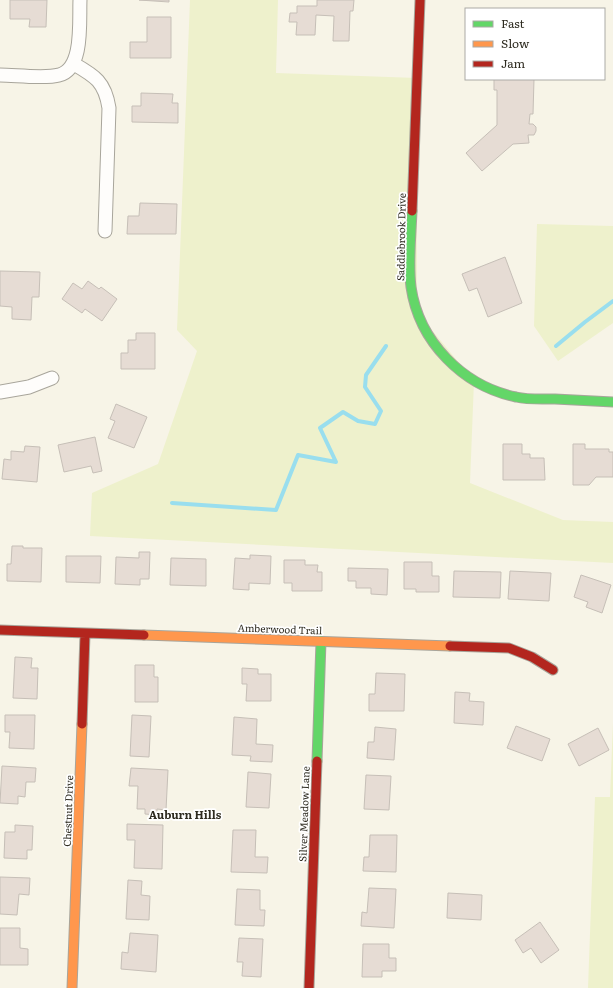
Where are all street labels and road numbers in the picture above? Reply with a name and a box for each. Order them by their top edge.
street label: Saddlebrook Drive [392,193,409,281]
street label: Amberwood Trail [237,620,323,637]
street label: Silver Meadow Lane [294,766,313,862]
street label: Chestnut Drive [59,775,76,847]

